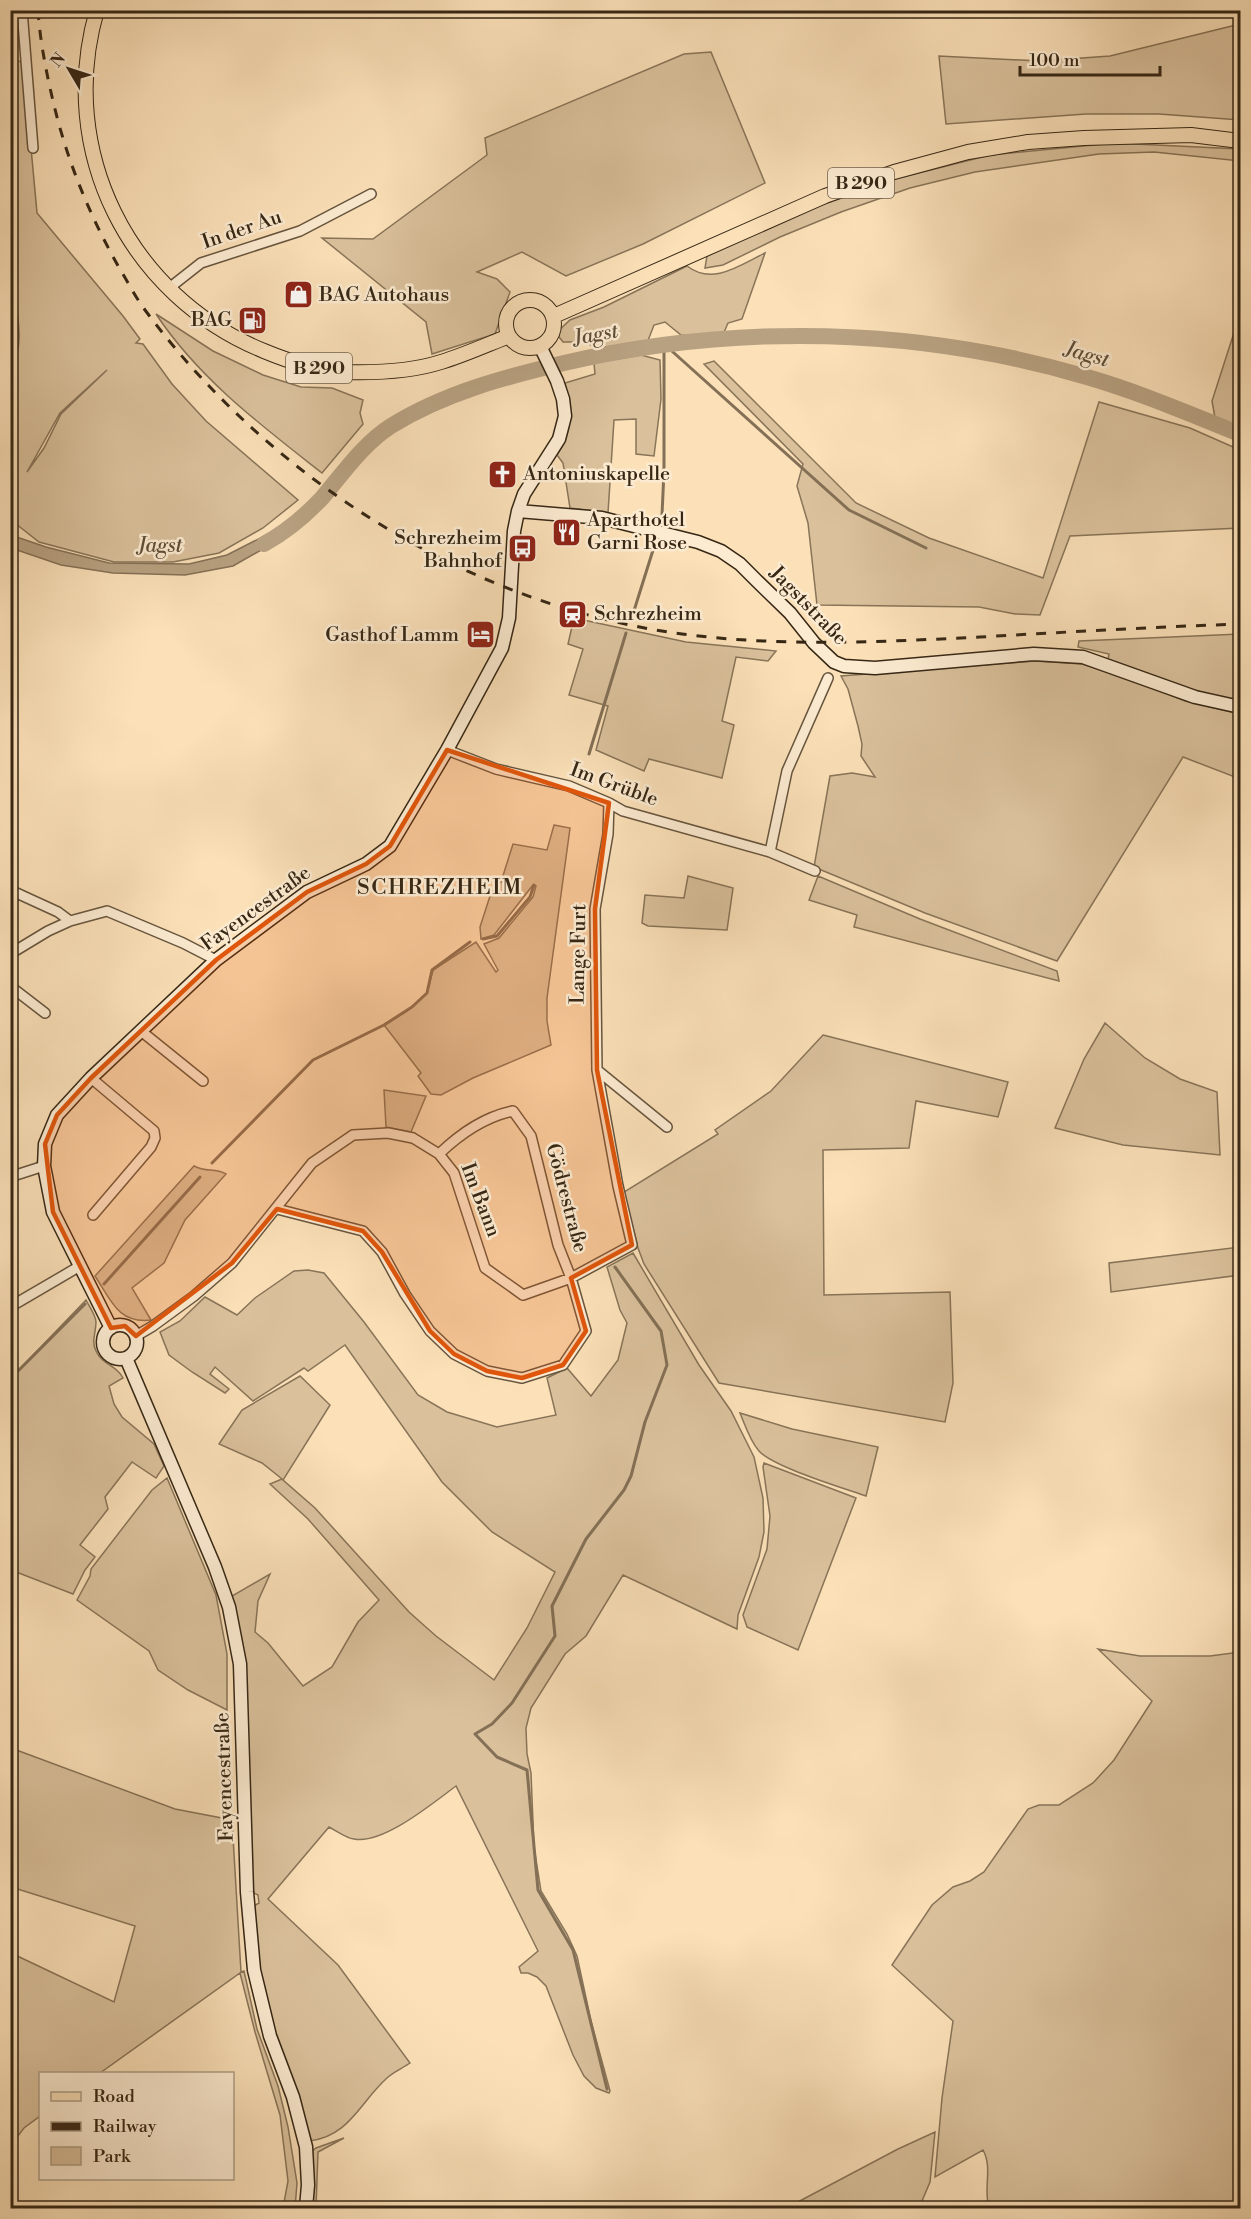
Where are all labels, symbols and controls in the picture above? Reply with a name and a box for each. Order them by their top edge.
north arrow [39,39,99,99]
scale bar [1020,39,1160,77]
text: N [46,49,70,71]
text: 100 m [1029,49,1080,72]
road number: B 290 [828,168,894,198]
street label: In der Au [199,205,286,255]
shop icon: BAG Autohaus [282,279,314,311]
place label: BAG Autohaus [318,283,449,308]
fuel station icon: BAG [237,304,269,336]
place label: BAG [190,308,232,333]
water label: Jagst [570,318,621,352]
water label: Jagst [1060,336,1113,374]
road number: B 290 [286,353,352,383]
church icon: Antoniuskapelle [486,458,518,490]
place label: Antoniuskapelle [522,462,670,487]
place label: Aparthotel Garni Rose [586,508,687,556]
restaurant icon: Aparthotel Garni Rose [550,516,582,548]
place label: Schrezheim Bahnhof [394,526,503,574]
water label: Jagst [136,533,183,559]
bus stop icon: Schrezheim Bahnhof [507,533,539,565]
street label: Jagststraße [763,560,852,651]
station icon: Schrezheim [557,598,589,630]
place label: Schrezheim [594,602,702,627]
hotel icon: Gasthof Lamm [464,619,496,651]
place label: Gasthof Lamm [325,623,459,648]
street label: Im Grüble [567,758,661,812]
street label: Fayencestraße [196,861,316,957]
district label: SCHREZHEIM [357,874,523,901]
street label: Lange Furt [566,904,592,1004]
street label: Gödrestraße [539,1141,593,1255]
street label: Im Bann [454,1159,506,1241]
street label: Fayencestraße [210,1712,240,1842]
legend [39,2072,234,2180]
text: Road [93,2085,136,2108]
text: Railway [93,2115,157,2138]
text: Park [93,2145,132,2168]

